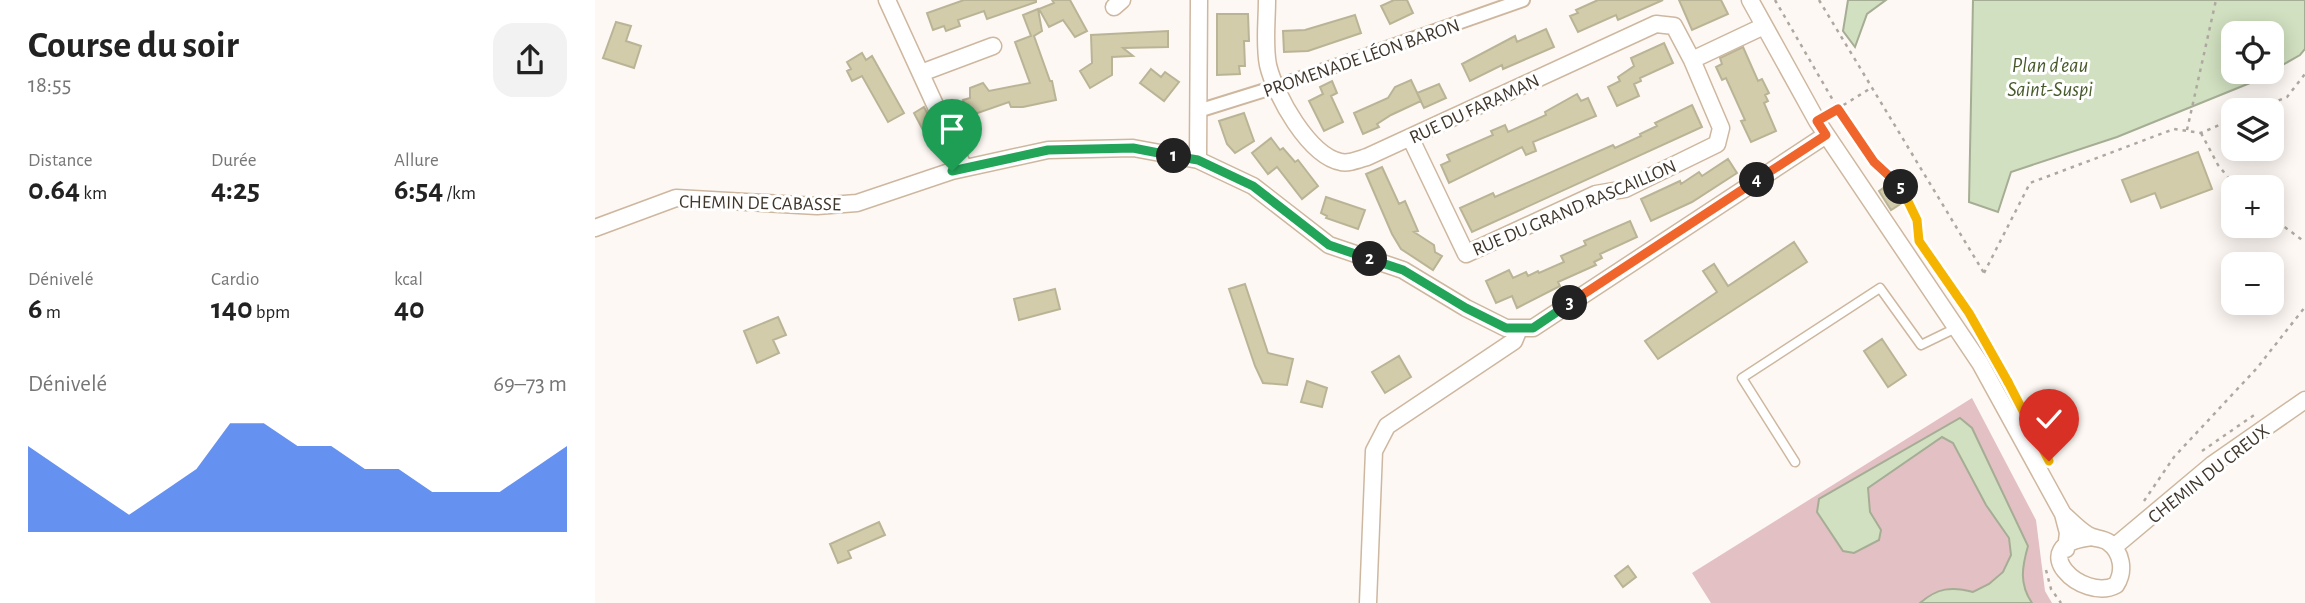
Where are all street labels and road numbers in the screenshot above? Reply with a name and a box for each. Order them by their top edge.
street label: PROMENADE LÉON BARON [1260,14,1462,101]
street label: RUE DU FARAMAN [1407,71,1542,148]
street label: RUE DU GRAND RASCAILLON [1470,157,1679,260]
street label: CHEMIN DE CABASSE [679,193,841,214]
street label: CHEMIN DU CREUX [2145,421,2273,527]

